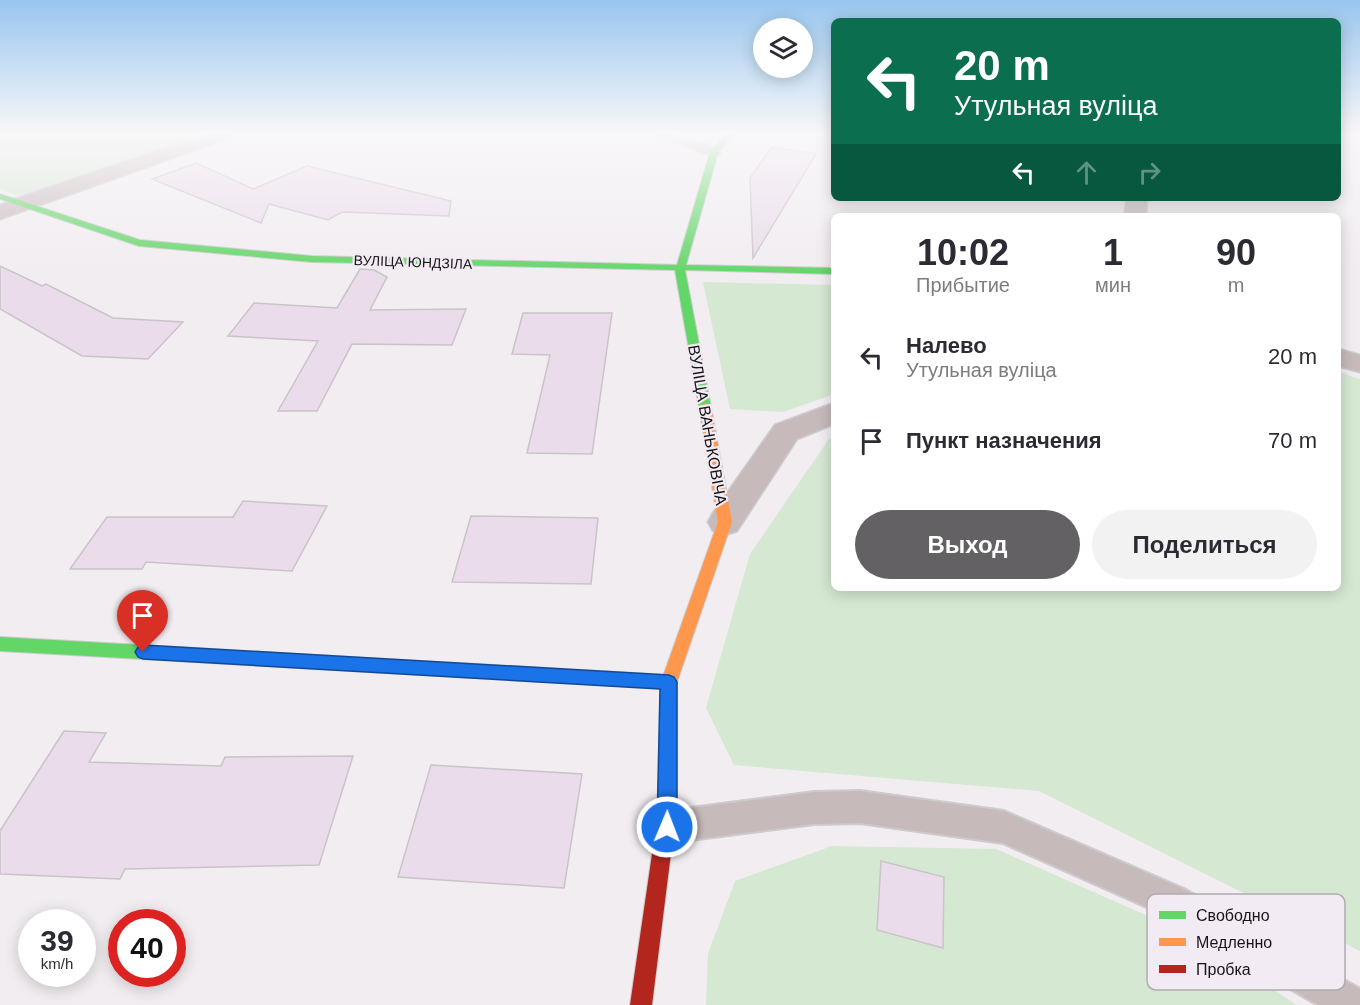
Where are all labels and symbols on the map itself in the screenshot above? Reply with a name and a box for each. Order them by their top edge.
street label: ВУЛІЦА ЮНДЗІЛА [353,252,473,272]
street label: ВУЛІЦА ВАНЬКОВІЧА [685,344,730,507]
pin [117,590,168,652]
position arrow [635,795,699,859]
legend [1147,894,1345,990]
text: Свободно [1196,907,1270,924]
speed limit sign: 40 [108,909,186,987]
text: Медленно [1196,934,1272,951]
text: Пробка [1196,961,1251,978]

